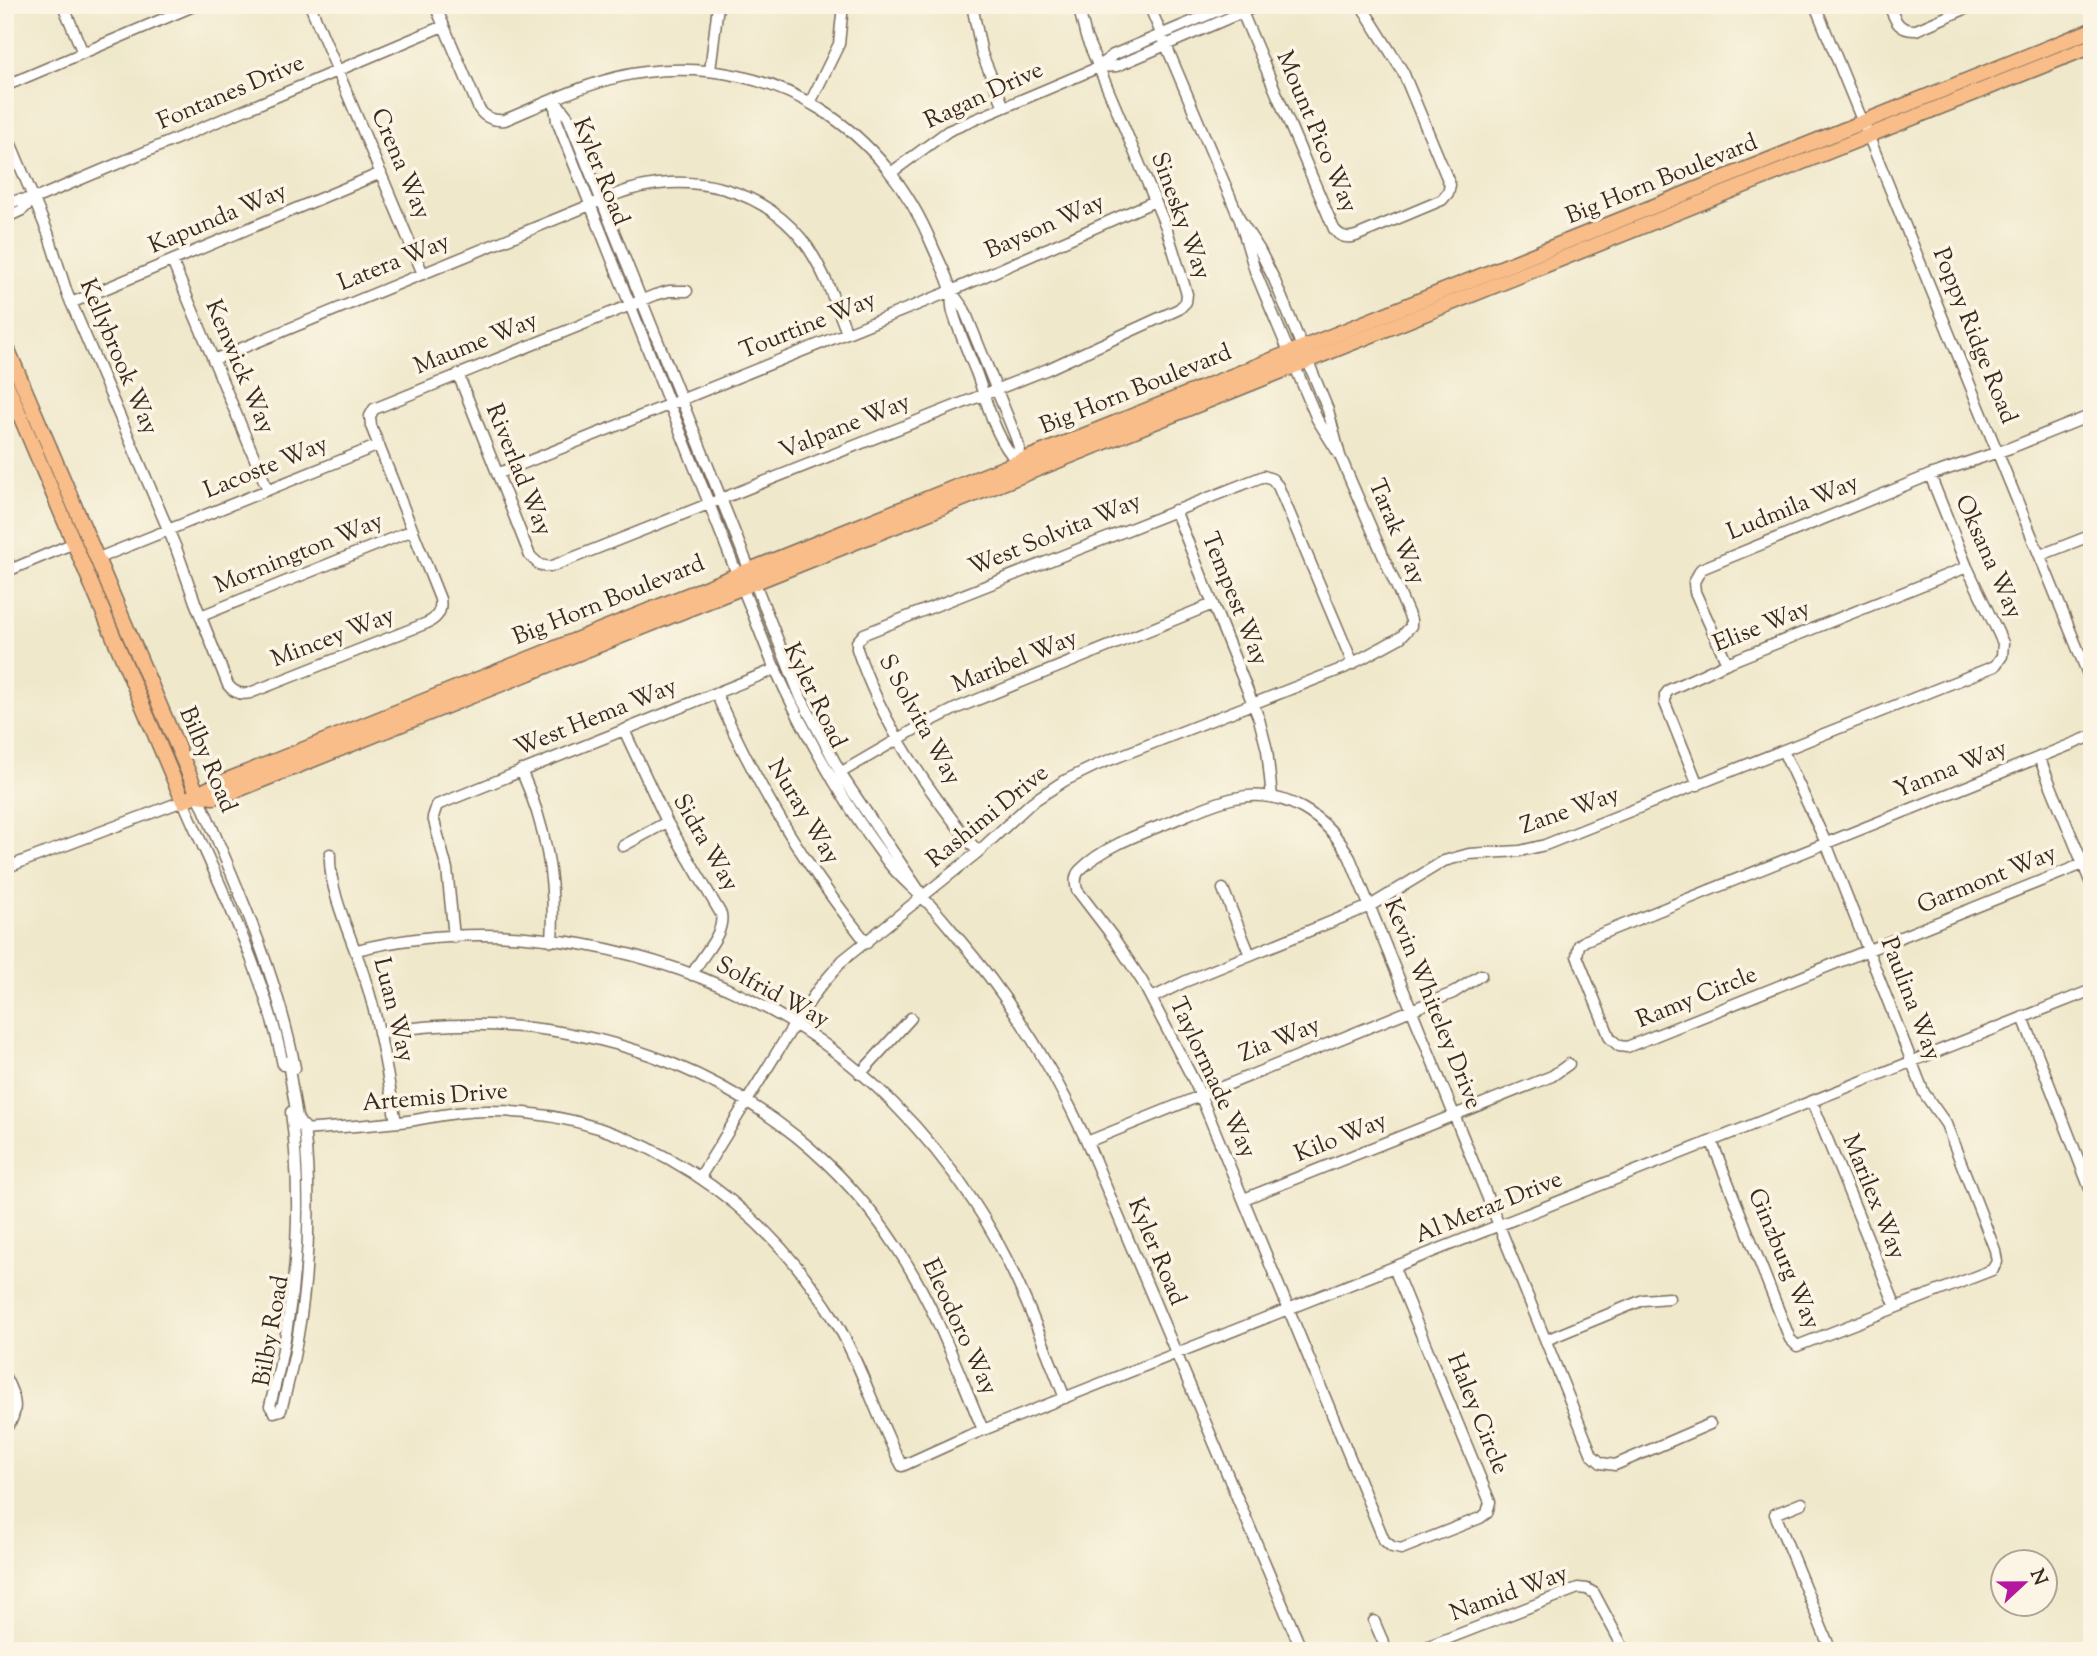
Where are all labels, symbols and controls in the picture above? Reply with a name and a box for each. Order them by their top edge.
street label: Mount Pico Way [1267,46,1365,218]
street label: Fontanes Drive [152,47,310,139]
street label: Ragan Drive [919,54,1049,138]
street label: Crena Way [361,103,439,225]
street label: Kyler Road [563,113,637,231]
street label: Big Horn Boulevard [1561,126,1763,234]
street label: Sinesky Way [1141,148,1219,284]
street label: Kapunda Way [144,175,292,263]
street label: Bayson Way [980,186,1110,268]
street label: Latera Way [333,225,455,301]
street label: Poppy Ridge Road [1923,243,2025,430]
street label: Kellybrook Way [70,274,166,440]
street label: Tourtine Way [735,283,881,369]
street label: Kenwick Way [196,295,283,439]
street label: Maume Way [409,304,543,384]
street label: Big Horn Boulevard [1035,336,1237,444]
street label: Valpane Way [775,385,915,469]
street label: Riverlad Way [476,399,560,541]
street label: Lacoste Way [199,428,333,508]
street label: Ludmila Way [1722,466,1864,550]
street label: Tarak Way [1359,474,1433,590]
street label: West Solvita Way [964,485,1147,585]
street label: Oksana Way [1946,490,2030,624]
street label: Mornington Way [210,505,388,603]
street label: Tempest Way [1192,527,1276,671]
street label: Big Horn Boulevard [508,547,710,655]
street label: Elise Way [1708,592,1816,662]
street label: Mincey Way [266,599,400,677]
street label: Maribel Way [947,621,1083,703]
street label: Kyler Road [774,637,854,755]
street label: S Solvita Way [869,648,969,792]
street label: West Hema Way [510,670,682,766]
street label: Bilby Road [169,702,245,819]
street label: Yanna Way [1889,732,2013,808]
street label: Nuray Way [758,753,848,871]
street label: Rashimi Drive [920,757,1056,877]
street label: Zane Way [1516,778,1624,844]
street label: Sidra Way [663,788,747,898]
street label: Garmont Way [1912,837,2062,923]
street label: Kevin Whiteley Drive [1374,894,1490,1114]
street label: Paulina Way [1871,932,1949,1066]
street label: Solfrid Way [709,949,835,1037]
street label: Luan Way [364,954,422,1066]
street label: Ramy Circle [1631,958,1763,1038]
street label: Taylormade Way [1160,992,1264,1164]
street label: Zia Way [1234,1008,1326,1072]
street label: Artemis Drive [361,1075,509,1121]
street label: Kilo Way [1290,1104,1392,1172]
street label: Marilex Way [1832,1129,1914,1265]
street label: Al Meraz Drive [1410,1163,1568,1253]
street label: Ginzburg Way [1738,1183,1828,1335]
street label: Kyler Road [1118,1193,1194,1311]
street label: Eleodoro Way [913,1253,1005,1401]
street label: Bilby Road [246,1272,299,1389]
street label: Haley Circle [1437,1349,1517,1479]
north arrow [1988,1548,2058,1618]
street label: Namid Way [1445,1557,1573,1631]
text: N [2022,1565,2053,1590]

